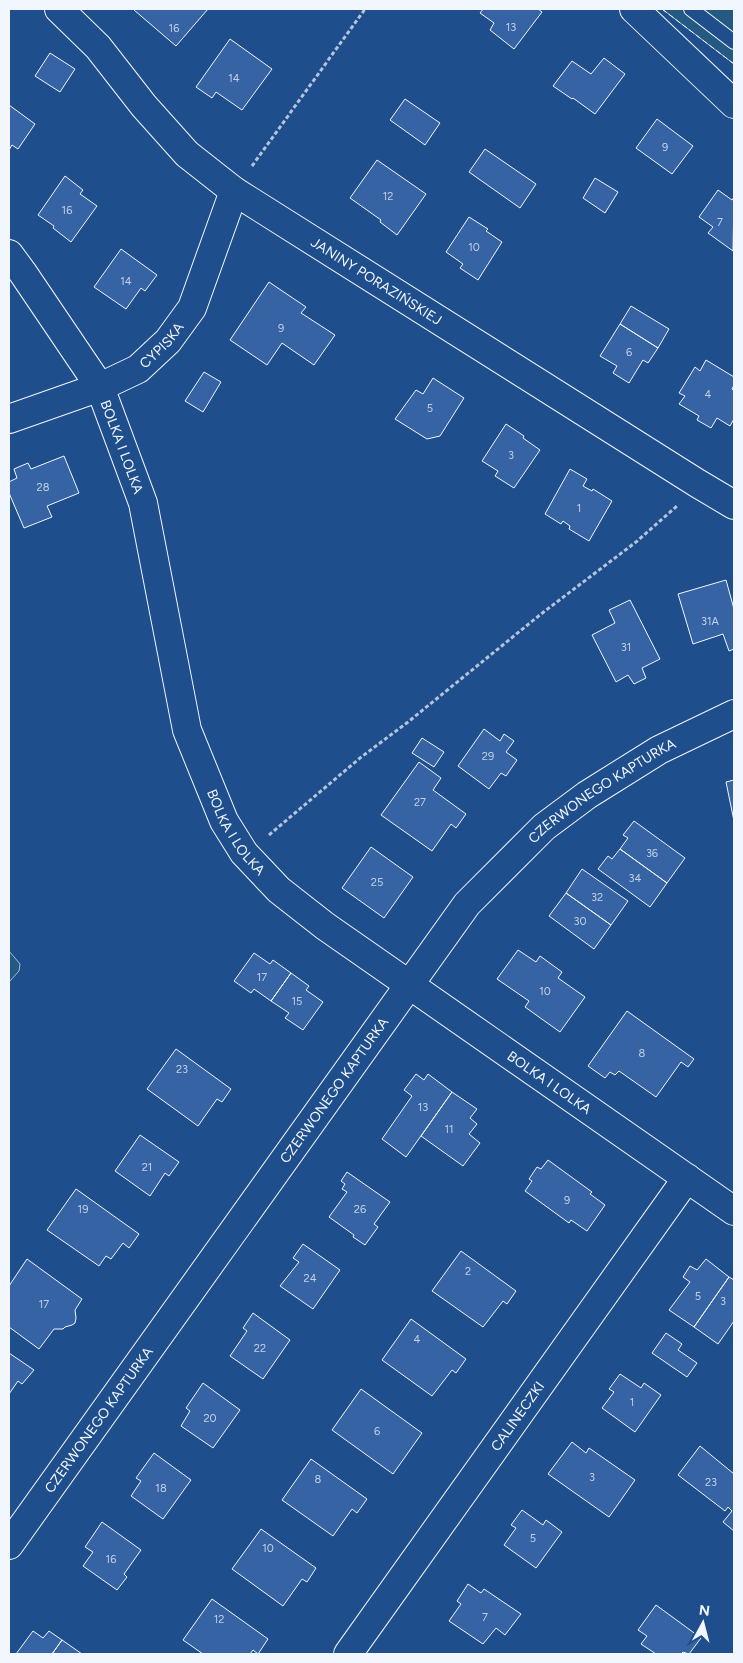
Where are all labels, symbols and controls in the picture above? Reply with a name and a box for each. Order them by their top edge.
house number: 13 [506,21,516,34]
house number: 16 [169,22,179,35]
house number: 14 [228,72,240,85]
house number: 9 [662,141,668,154]
house number: 12 [383,190,393,203]
house number: 16 [62,204,72,217]
house number: 7 [717,216,723,229]
street label: JANINY PORAZIŃSKIEJ [308,233,445,328]
house number: 10 [468,241,480,254]
house number: 14 [120,275,132,288]
street label: CYPISKA [136,319,188,372]
house number: 9 [278,322,284,335]
house number: 6 [626,346,632,359]
house number: 4 [705,388,712,401]
street label: BOLKA I LOLKA [97,398,147,497]
house number: 5 [427,402,433,415]
house number: 3 [508,449,514,462]
house number: 28 [37,481,50,494]
house number: 1 [577,502,581,515]
house number: 31A [701,615,720,628]
house number: 31 [621,641,631,654]
street label: CZERWONEGO KAPTURKA [524,735,679,847]
house number: 29 [482,750,494,763]
street label: BOLKA I LOLKA [203,787,269,879]
house number: 27 [414,796,426,809]
house number: 36 [646,847,658,860]
house number: 34 [629,872,642,885]
house number: 25 [371,876,383,889]
house number: 32 [591,891,603,904]
house number: 30 [573,915,587,928]
house number: 17 [257,971,267,984]
house number: 10 [539,985,551,998]
house number: 15 [292,995,302,1008]
street label: CZERWONEGO KAPTURKA [276,1014,392,1166]
street label: BOLKA I LOLKA [504,1047,595,1118]
house number: 8 [639,1047,646,1060]
house number: 23 [176,1063,188,1076]
house number: 13 [418,1101,428,1114]
house number: 11 [444,1123,454,1136]
house number: 21 [142,1161,152,1174]
house number: 9 [564,1194,570,1207]
house number: 19 [78,1203,88,1216]
house number: 26 [354,1203,366,1216]
house number: 2 [465,1265,471,1278]
house number: 24 [304,1272,317,1285]
house number: 5 [695,1290,701,1303]
house number: 3 [720,1295,726,1308]
house number: 17 [39,1298,49,1311]
house number: 4 [414,1333,421,1346]
house number: 22 [254,1342,266,1355]
street label: CZERWONEGO KAPTURKA [41,1343,157,1496]
street label: CALINECZKI [487,1378,548,1454]
house number: 1 [630,1396,634,1409]
house number: 20 [203,1412,217,1425]
house number: 6 [374,1425,380,1438]
house number: 3 [589,1471,595,1484]
house number: 8 [315,1473,322,1486]
house number: 23 [705,1476,717,1489]
house number: 18 [155,1482,167,1495]
house number: 5 [530,1532,536,1545]
house number: 10 [262,1542,274,1555]
house number: 16 [106,1553,116,1566]
north arrow [678,1598,728,1648]
text: N [698,1601,711,1620]
house number: 7 [482,1611,488,1624]
house number: 12 [214,1613,224,1626]

